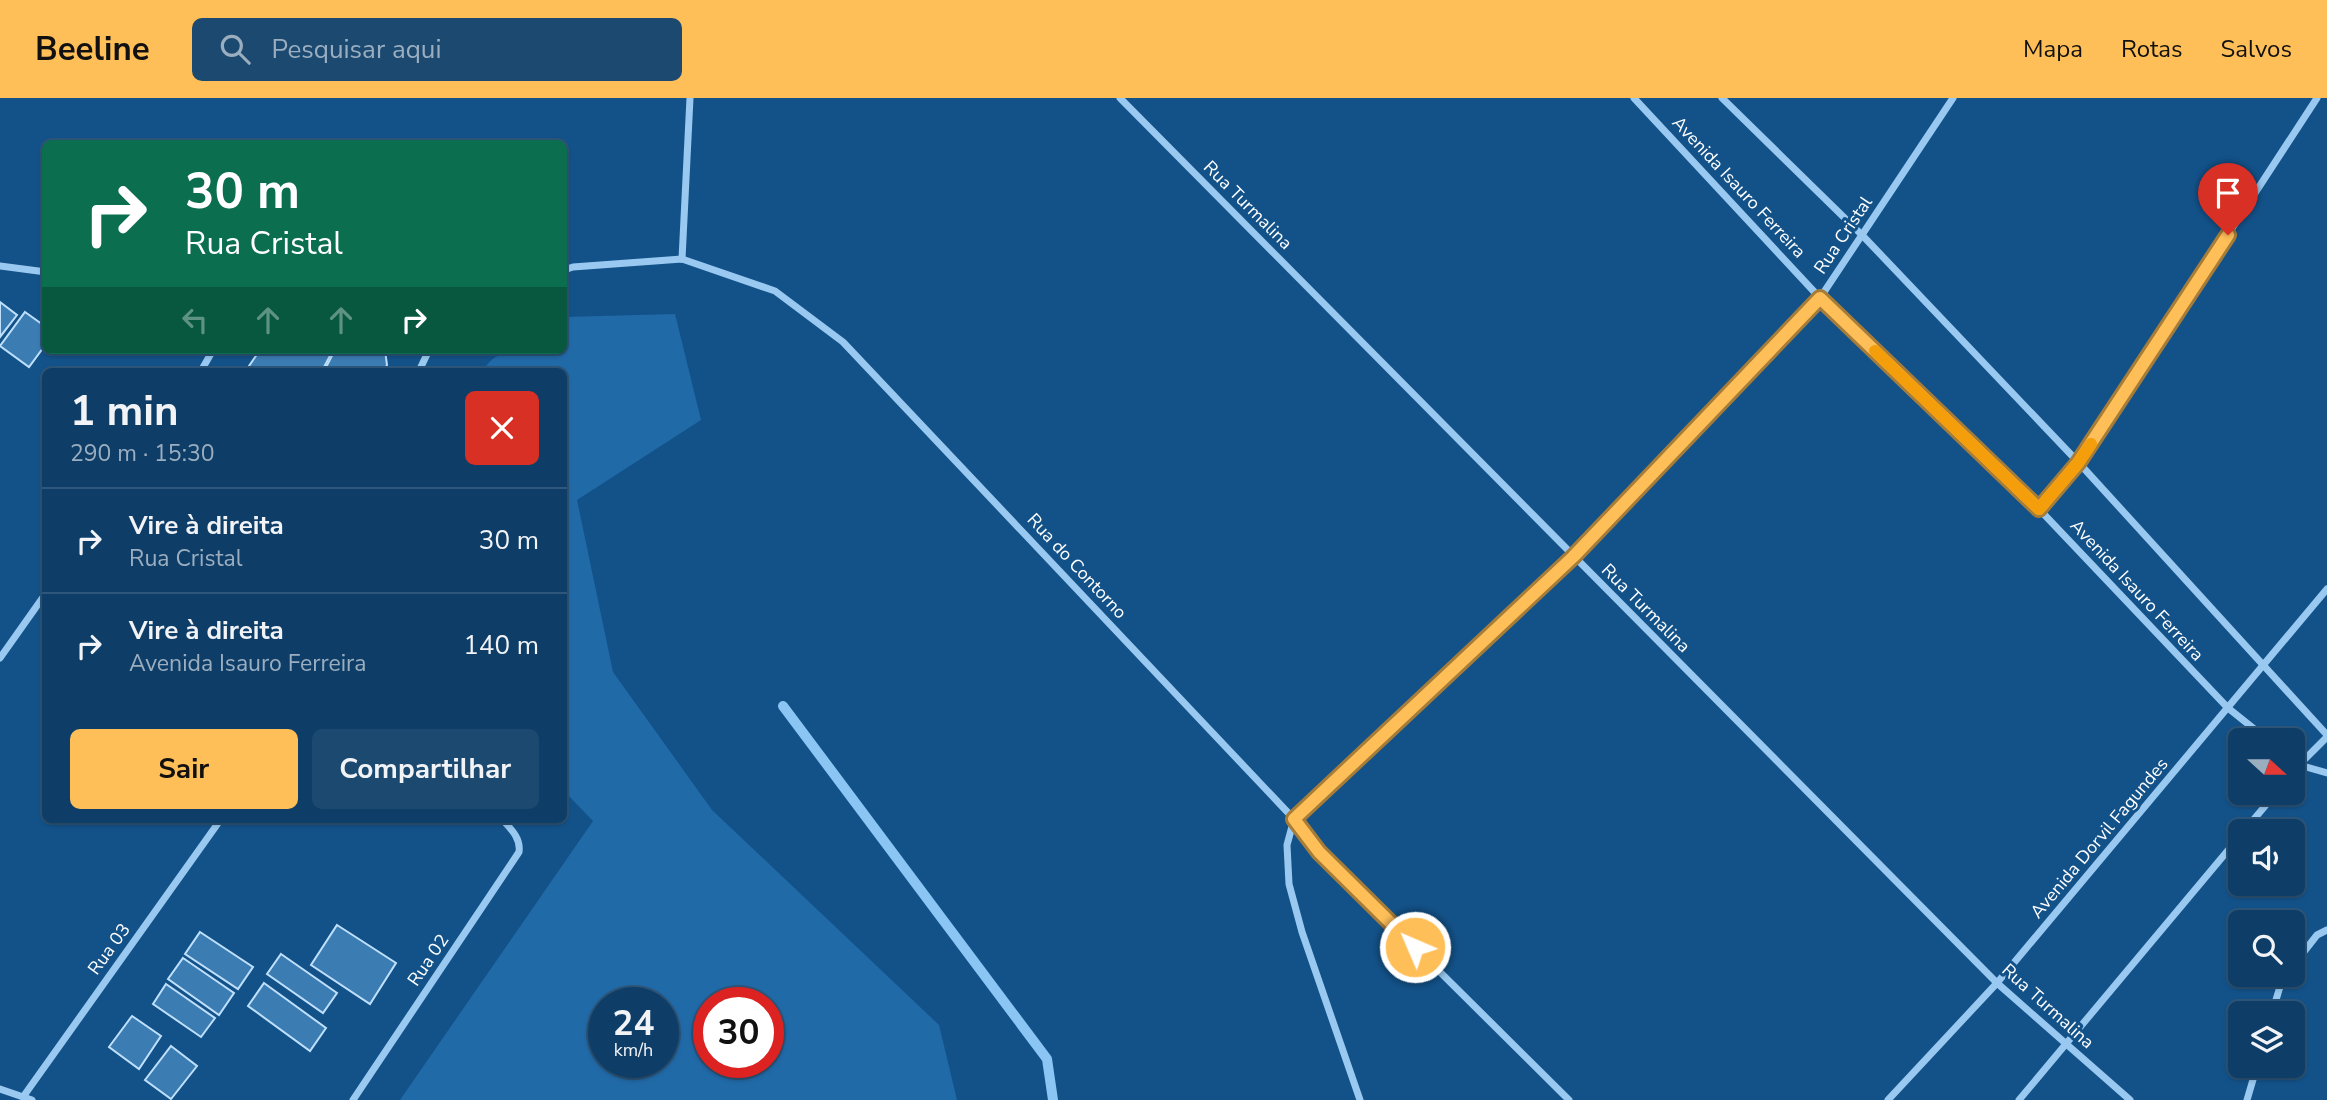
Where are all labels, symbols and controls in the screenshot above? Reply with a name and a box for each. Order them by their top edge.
search box [192,18,682,81]
text: Beeline [35,27,150,72]
icon: search [216,30,254,68]
text: Pesquisar aqui [272,32,441,67]
text: Mapa [2023,33,2083,65]
text: Rotas [2121,33,2183,65]
text: Salvos [2221,33,2292,65]
street label: Avenida Isauro Ferreira [1667,111,1811,263]
street label: Rua Turmalina [1198,155,1298,255]
text: 30 m [185,158,300,225]
pin [2198,163,2258,235]
icon: right [70,168,161,259]
icon: arrive [2209,174,2247,212]
street label: Rua Cristal [1808,191,1878,279]
text: Rua Cristal [185,222,343,265]
icon: left [176,301,214,339]
icon: ahead [249,301,287,339]
icon: ahead [322,301,360,339]
icon: right [395,301,433,339]
text: 1 min [70,383,179,440]
button: close [465,391,539,465]
text: 290 m · 15:30 [70,438,215,469]
text: Vire à direita [129,508,284,543]
street label: Rua do Contorno [1022,508,1132,624]
street label: Avenida Isauro Ferreira [2065,514,2209,666]
icon: right [70,522,108,560]
text: 30 m [479,523,539,558]
text: Rua Cristal [129,543,242,574]
street label: Rua Turmalina [1596,558,1696,658]
text: Vire à direita [129,613,284,648]
icon: right [70,627,108,665]
text: 140 m [463,628,539,663]
text: Avenida Isauro Ferreira [129,648,366,679]
north arrow [2228,728,2305,805]
map controls [2228,728,2305,1078]
button: Sair [70,729,298,809]
button: Compartilhar [312,729,539,809]
street label: Avenida Dorvil Fagundes [2025,753,2173,923]
button: sound [2228,819,2305,896]
position arrow [1378,910,1452,984]
button: search [2228,910,2305,987]
street label: Rua 03 [82,919,136,979]
street label: Rua 02 [402,929,454,991]
street label: Rua Turmalina [1997,958,2099,1054]
speed limit sign: 30 [693,987,784,1078]
text: 24 [612,1000,655,1047]
button: layers [2228,1001,2305,1078]
text: km/h [614,1038,653,1062]

